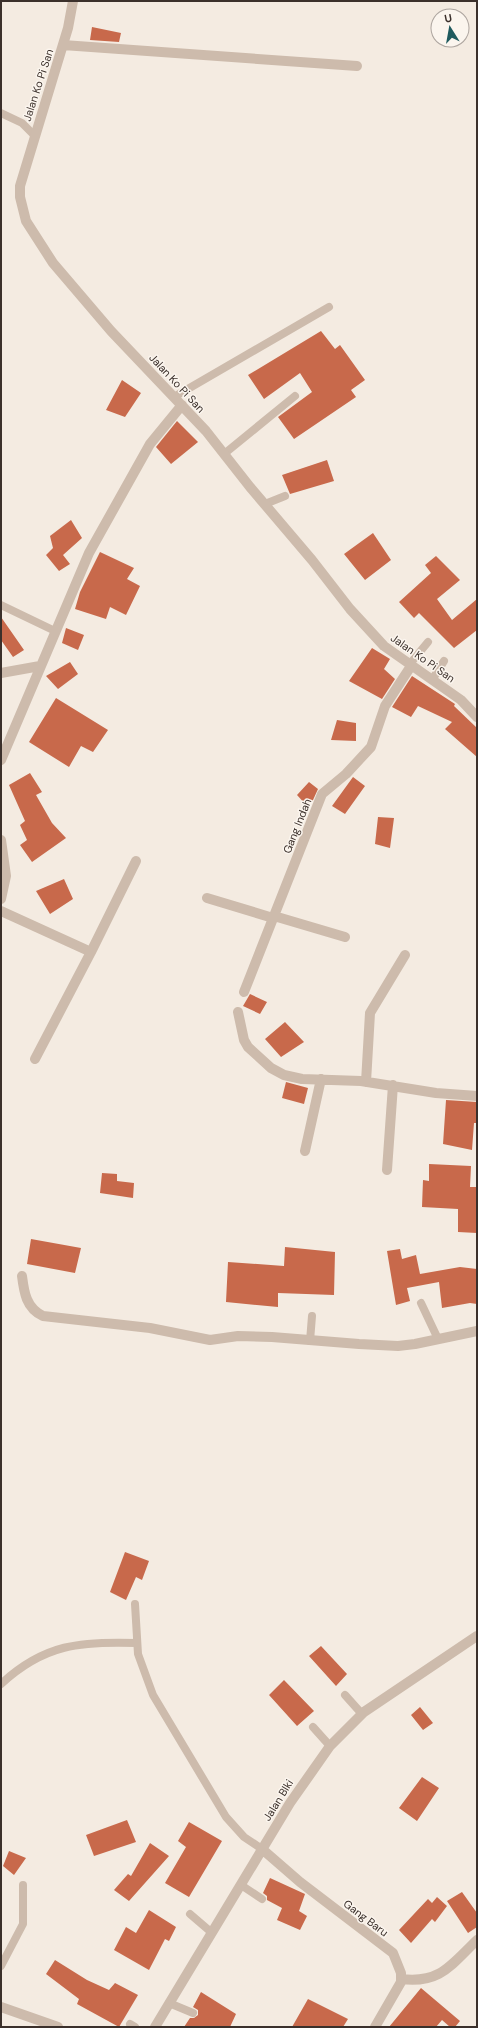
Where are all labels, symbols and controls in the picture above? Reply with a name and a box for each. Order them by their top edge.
north arrow [430,8,470,48]
text: U [443,11,453,26]
street label: Jalan Ko Pi San [20,47,56,123]
street label: Jalan Ko Pi San [146,351,208,415]
street label: Jalan Ko Pi San [388,631,458,685]
street label: Gang Indah [280,797,314,855]
street label: Jalan Blki [260,1777,296,1823]
street label: Gang Baru [341,1897,391,1939]

